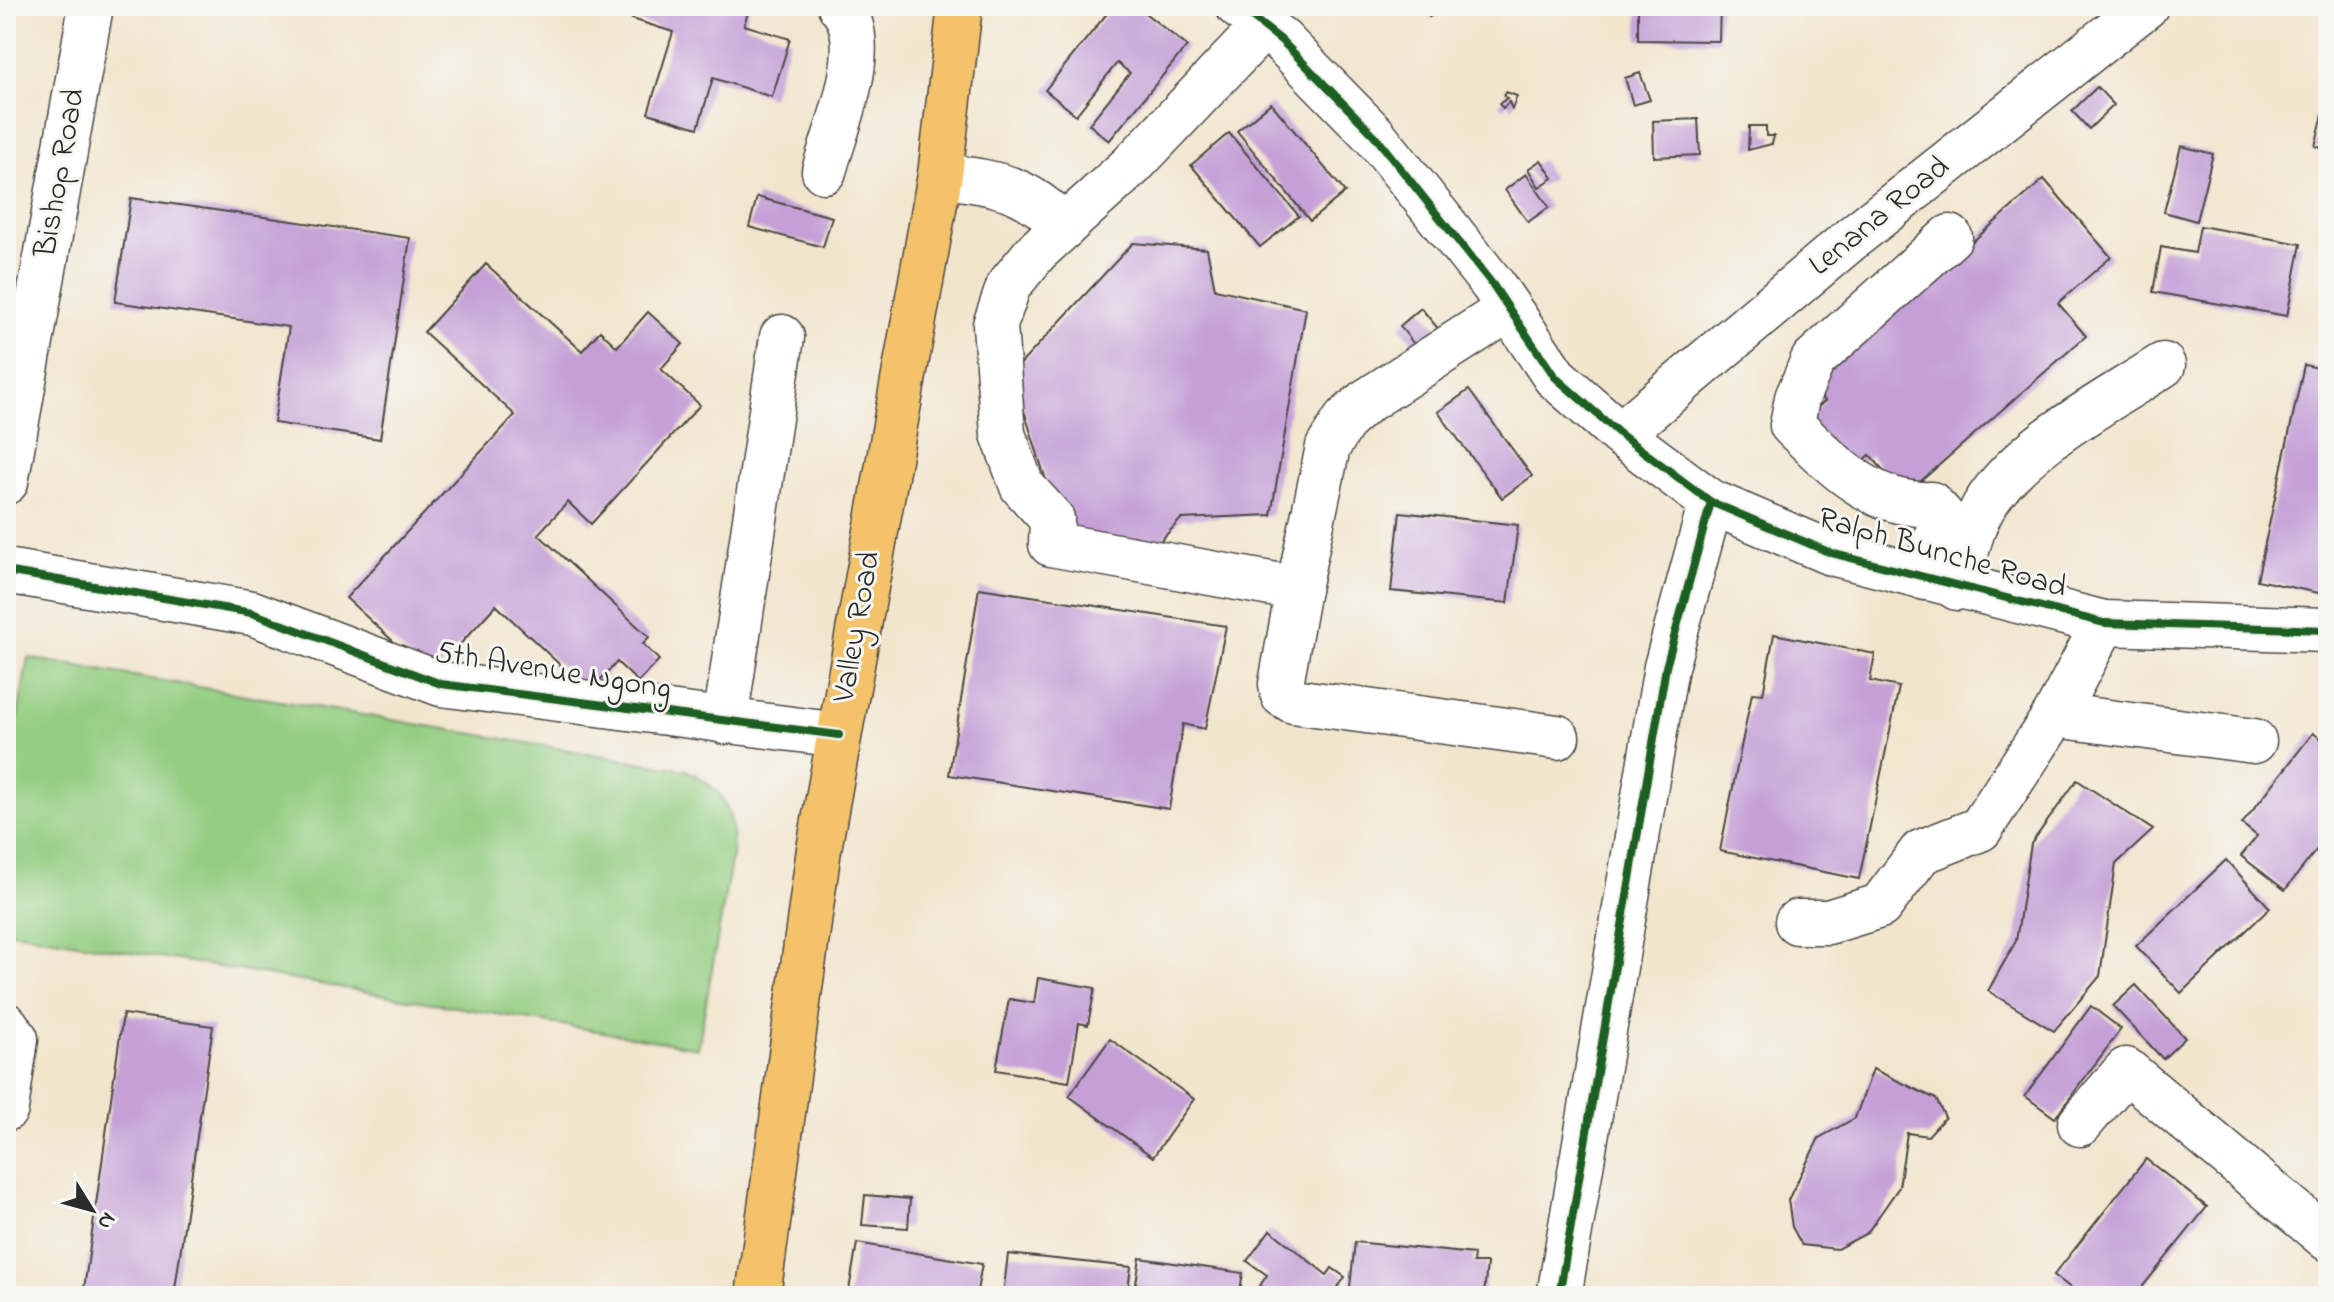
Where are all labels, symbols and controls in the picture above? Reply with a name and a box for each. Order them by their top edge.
street label: Bishop Road [23,85,99,262]
street label: Lenana Road [1799,145,1961,289]
street label: Ralph Bunche Road [1812,496,2072,612]
street label: Valley Road [821,548,894,707]
street label: 5th Avenue Ngong [431,630,675,714]
north arrow [52,1170,132,1250]
text: N [88,1205,123,1236]

